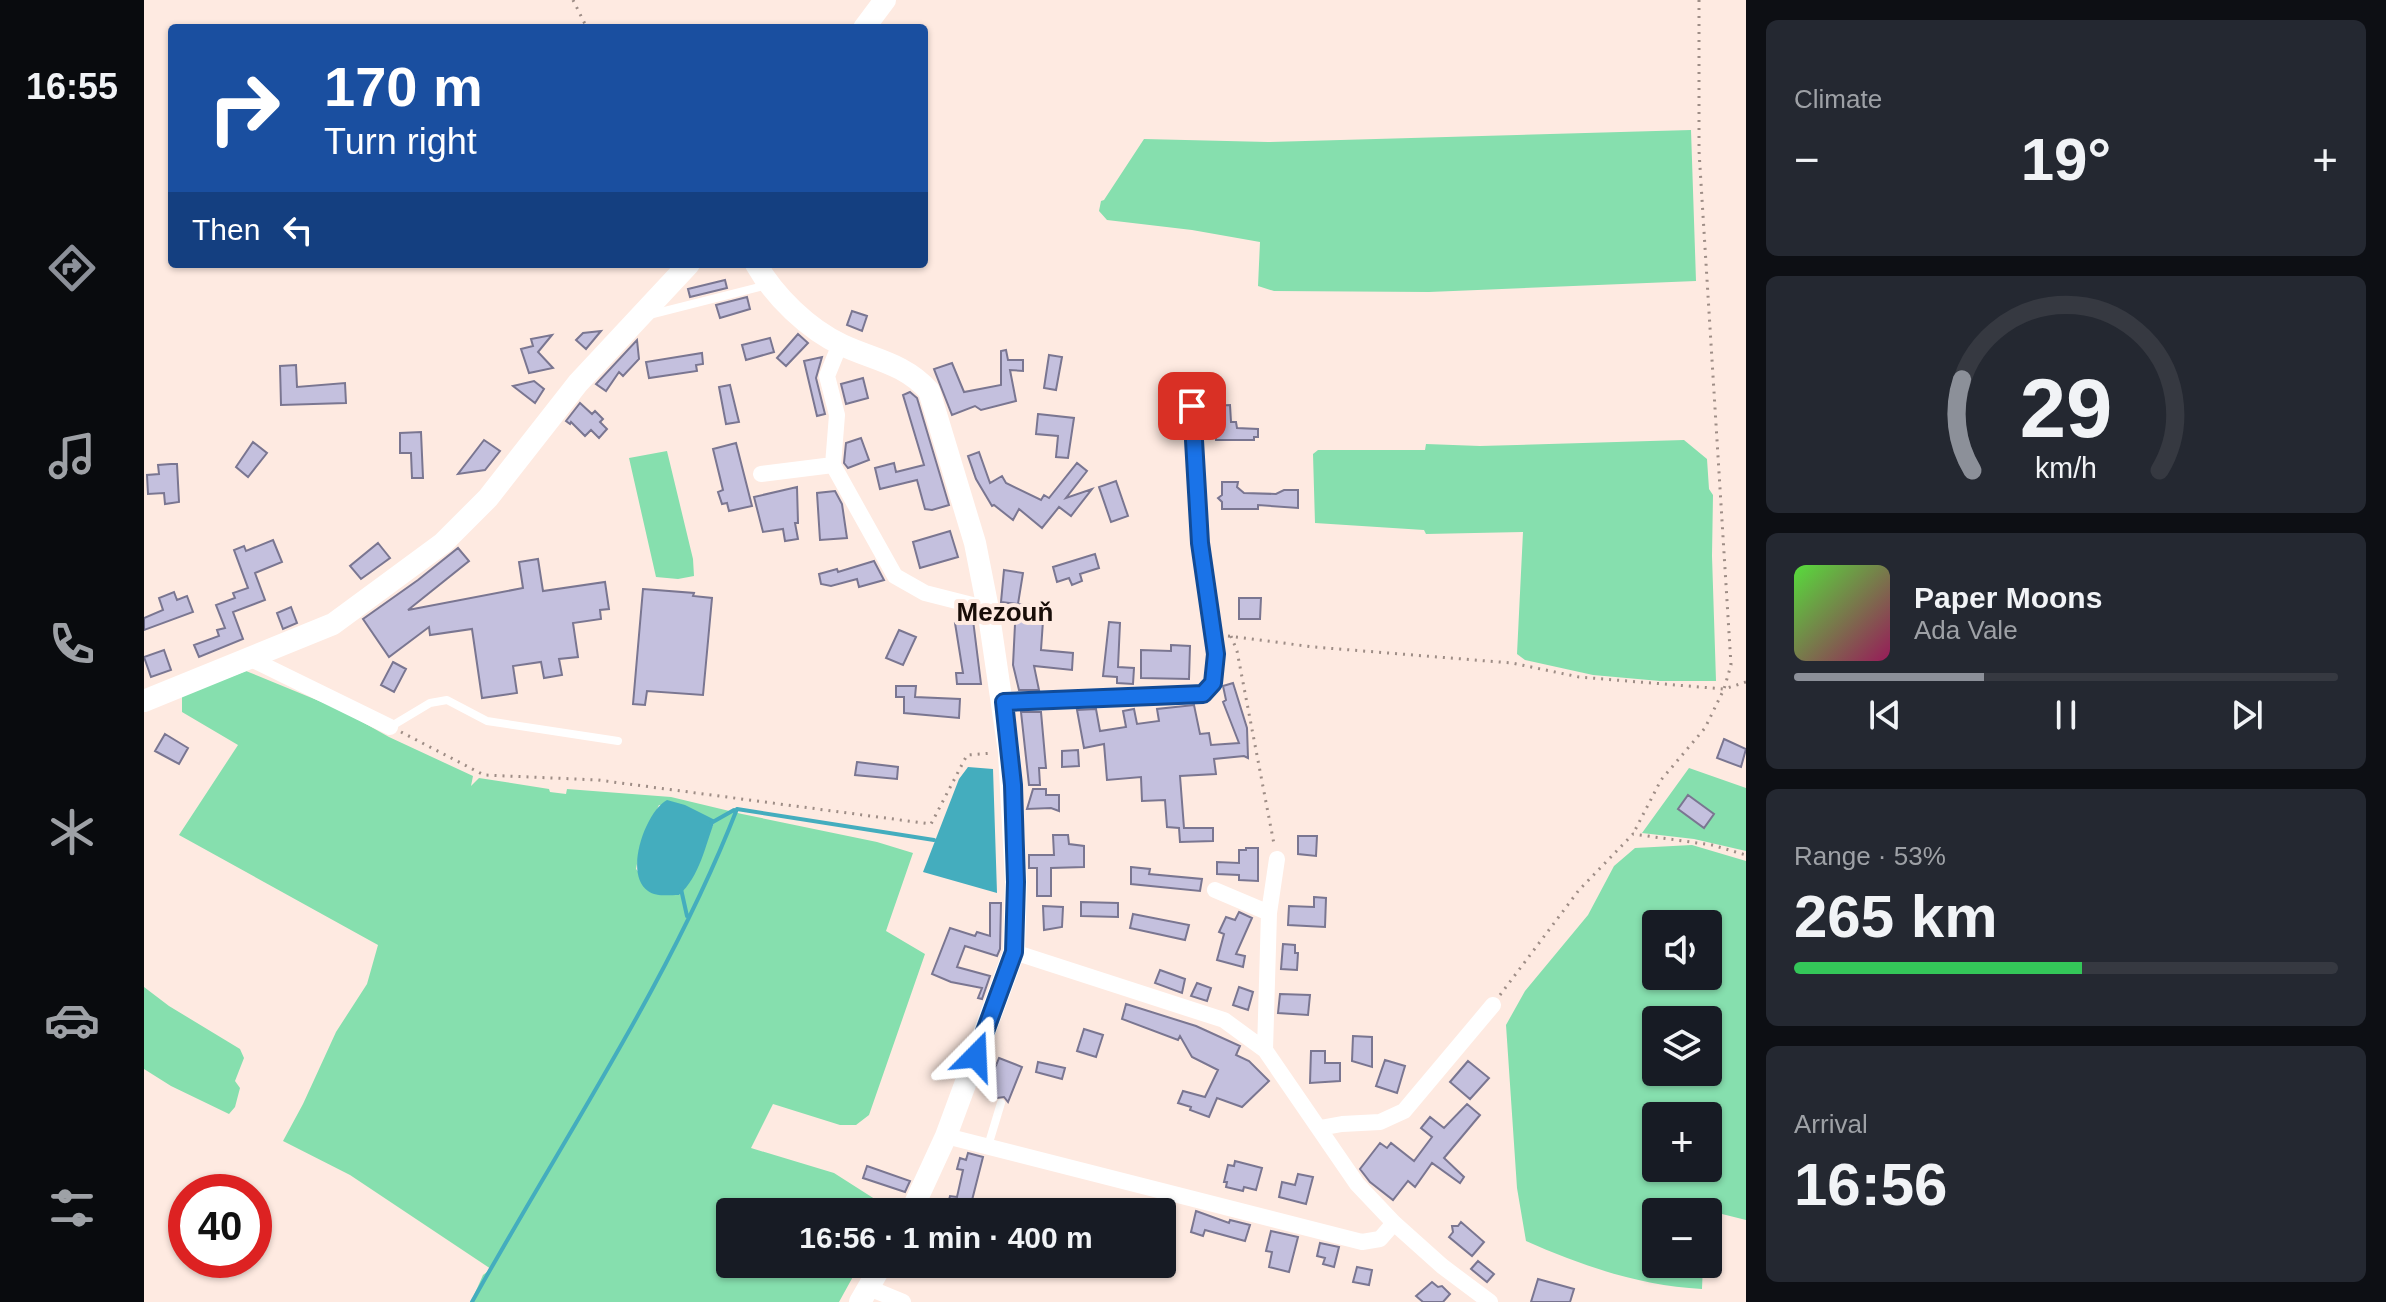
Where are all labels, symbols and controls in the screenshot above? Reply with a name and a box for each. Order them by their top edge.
text: 170 m [324,55,483,118]
icon: right [192,56,296,160]
text: 16:55 [26,66,118,107]
text: Climate [1794,84,1882,114]
text: Turn right [324,121,477,162]
text: 19° [2021,126,2111,193]
text: − [1794,135,1820,184]
text: + [2312,135,2338,184]
icon: left [276,208,320,252]
text: Then [192,213,260,246]
icon: directions [44,240,100,296]
text: 29 [2020,361,2112,454]
pin [1158,372,1226,440]
icon: arrive [1170,384,1214,428]
icon: music [44,428,100,484]
text: km/h [2035,452,2097,484]
text: Paper Moons [1914,581,2102,614]
district label: Mezouň [957,597,1053,627]
text: Ada Vale [1914,615,2018,645]
icon: phone [44,616,100,672]
icon: previous [1863,693,1907,737]
icon: pause [2044,693,2088,737]
icon: next [2225,693,2269,737]
icon: climate [44,804,100,860]
text: Range · 53% [1794,841,1946,871]
text: 265 km [1794,883,1998,950]
map controls [1642,910,1722,1278]
button: sound [1642,910,1722,990]
icon: car [44,992,100,1048]
button: layers [1642,1006,1722,1086]
position arrow [934,1014,1018,1098]
button: + [1642,1102,1722,1182]
text: Arrival [1794,1109,1868,1139]
text: 16:56 [1794,1151,1947,1218]
speed limit sign: 40 [168,1174,272,1278]
icon: filters [44,1180,100,1236]
button: − [1642,1198,1722,1278]
text: 16:56 · 1 min · 400 m [799,1221,1093,1254]

